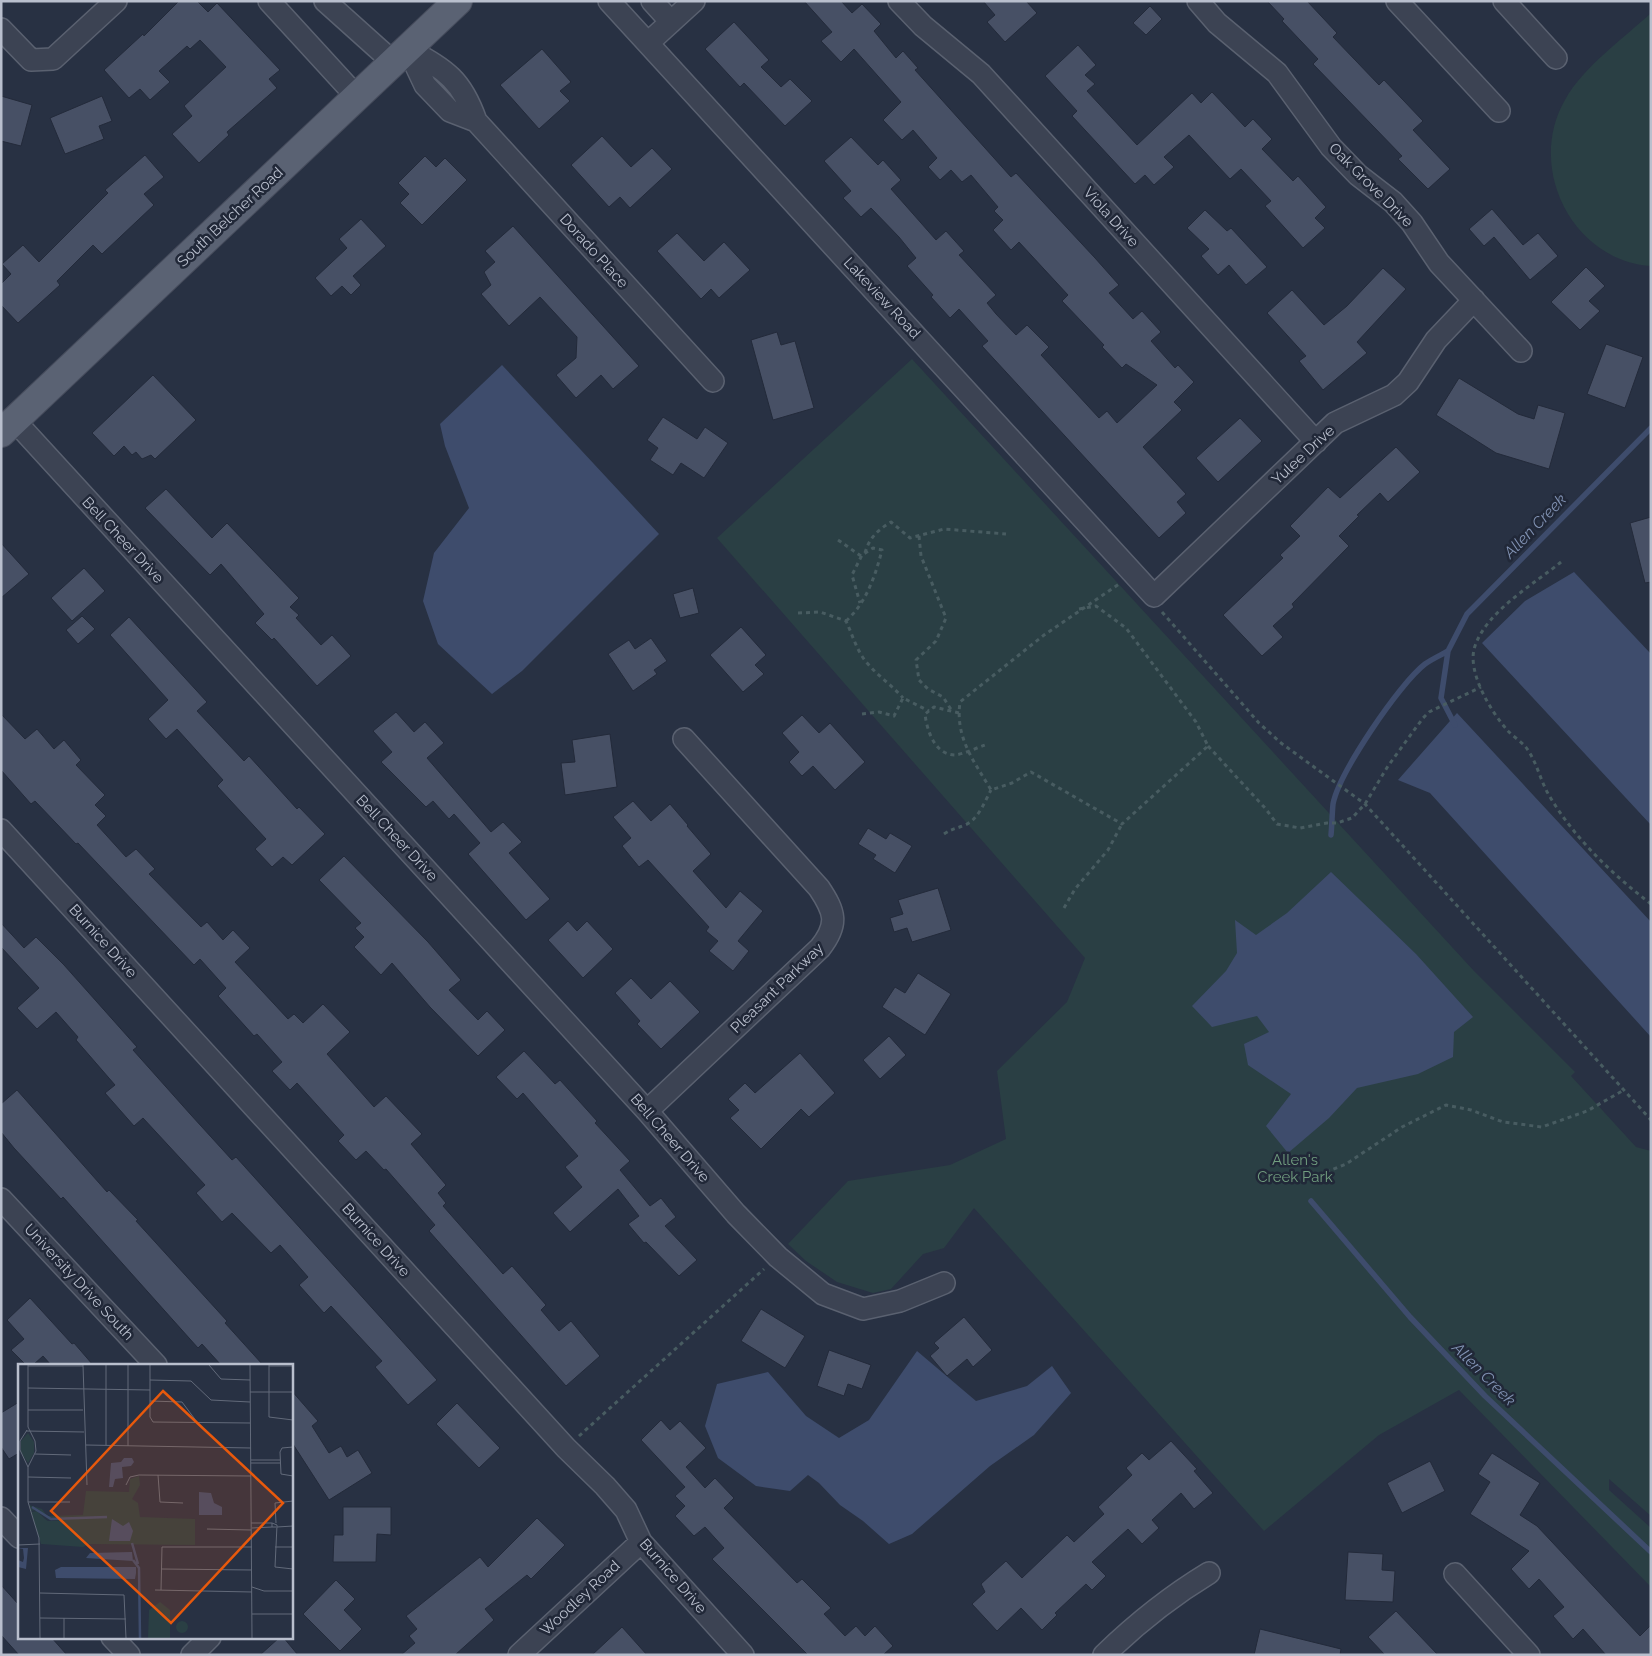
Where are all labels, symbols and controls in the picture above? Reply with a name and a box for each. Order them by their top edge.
street label: Oak Grove Drive [1325,139,1417,231]
street label: South Belcher Road [173,163,287,271]
street label: Viola Drive [1079,183,1143,251]
street label: Dorado Place [556,210,632,292]
street label: Lakeview Road [840,254,924,342]
street label: Yulee Drive [1268,421,1338,489]
water label: Allen Creek [1499,490,1570,563]
street label: Bell Cheer Drive [78,493,168,587]
street label: Bell Cheer Drive [352,791,442,885]
street label: Burnice Drive [65,901,141,982]
street label: Pleasant Parkway [727,939,827,1037]
street label: Bell Cheer Drive [627,1090,713,1186]
park label: Allen's Creek Park [1257,1151,1333,1186]
street label: Burnice Drive [338,1200,414,1281]
street label: University Drive South [20,1220,138,1344]
water label: Allen Creek [1448,1338,1520,1410]
inset map [18,1364,292,1638]
street label: Burnice Drive [636,1535,710,1617]
street label: Woodley Road [537,1557,623,1639]

